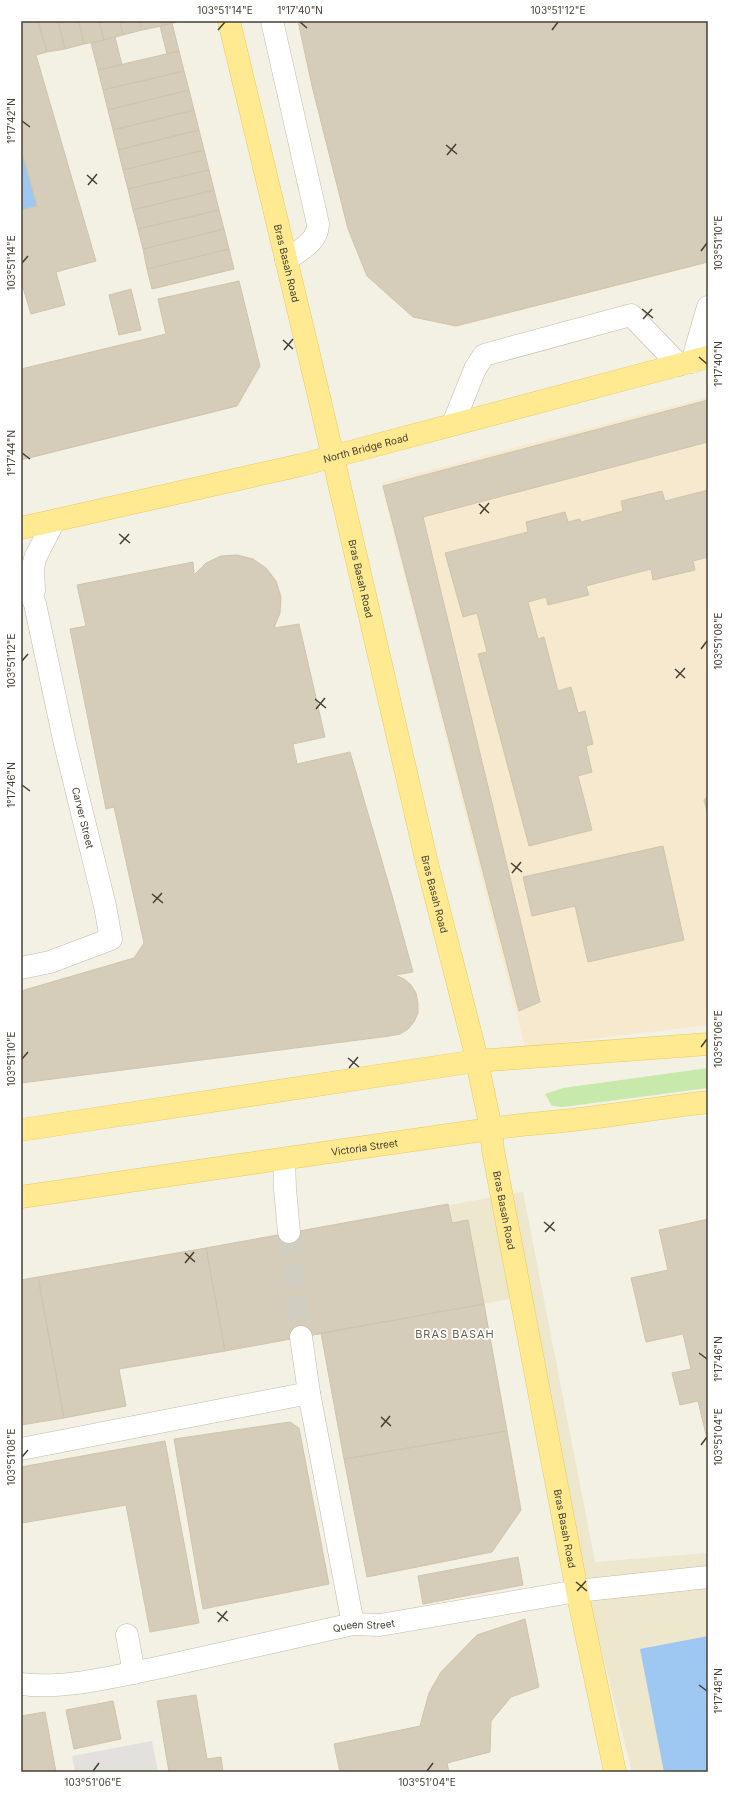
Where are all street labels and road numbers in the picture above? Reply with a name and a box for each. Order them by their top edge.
street label: Bras Basah Road [272,223,302,303]
street label: North Bridge Road [322,431,410,465]
street label: Bras Basah Road [346,538,376,619]
street label: Carver Street [70,786,97,850]
street label: Bras Basah Road [419,854,451,934]
street label: Victoria Street [330,1136,399,1158]
street label: Bras Basah Road [491,1170,518,1251]
street label: Bras Basah Road [552,1488,578,1569]
street label: Queen Street [332,1616,396,1634]

